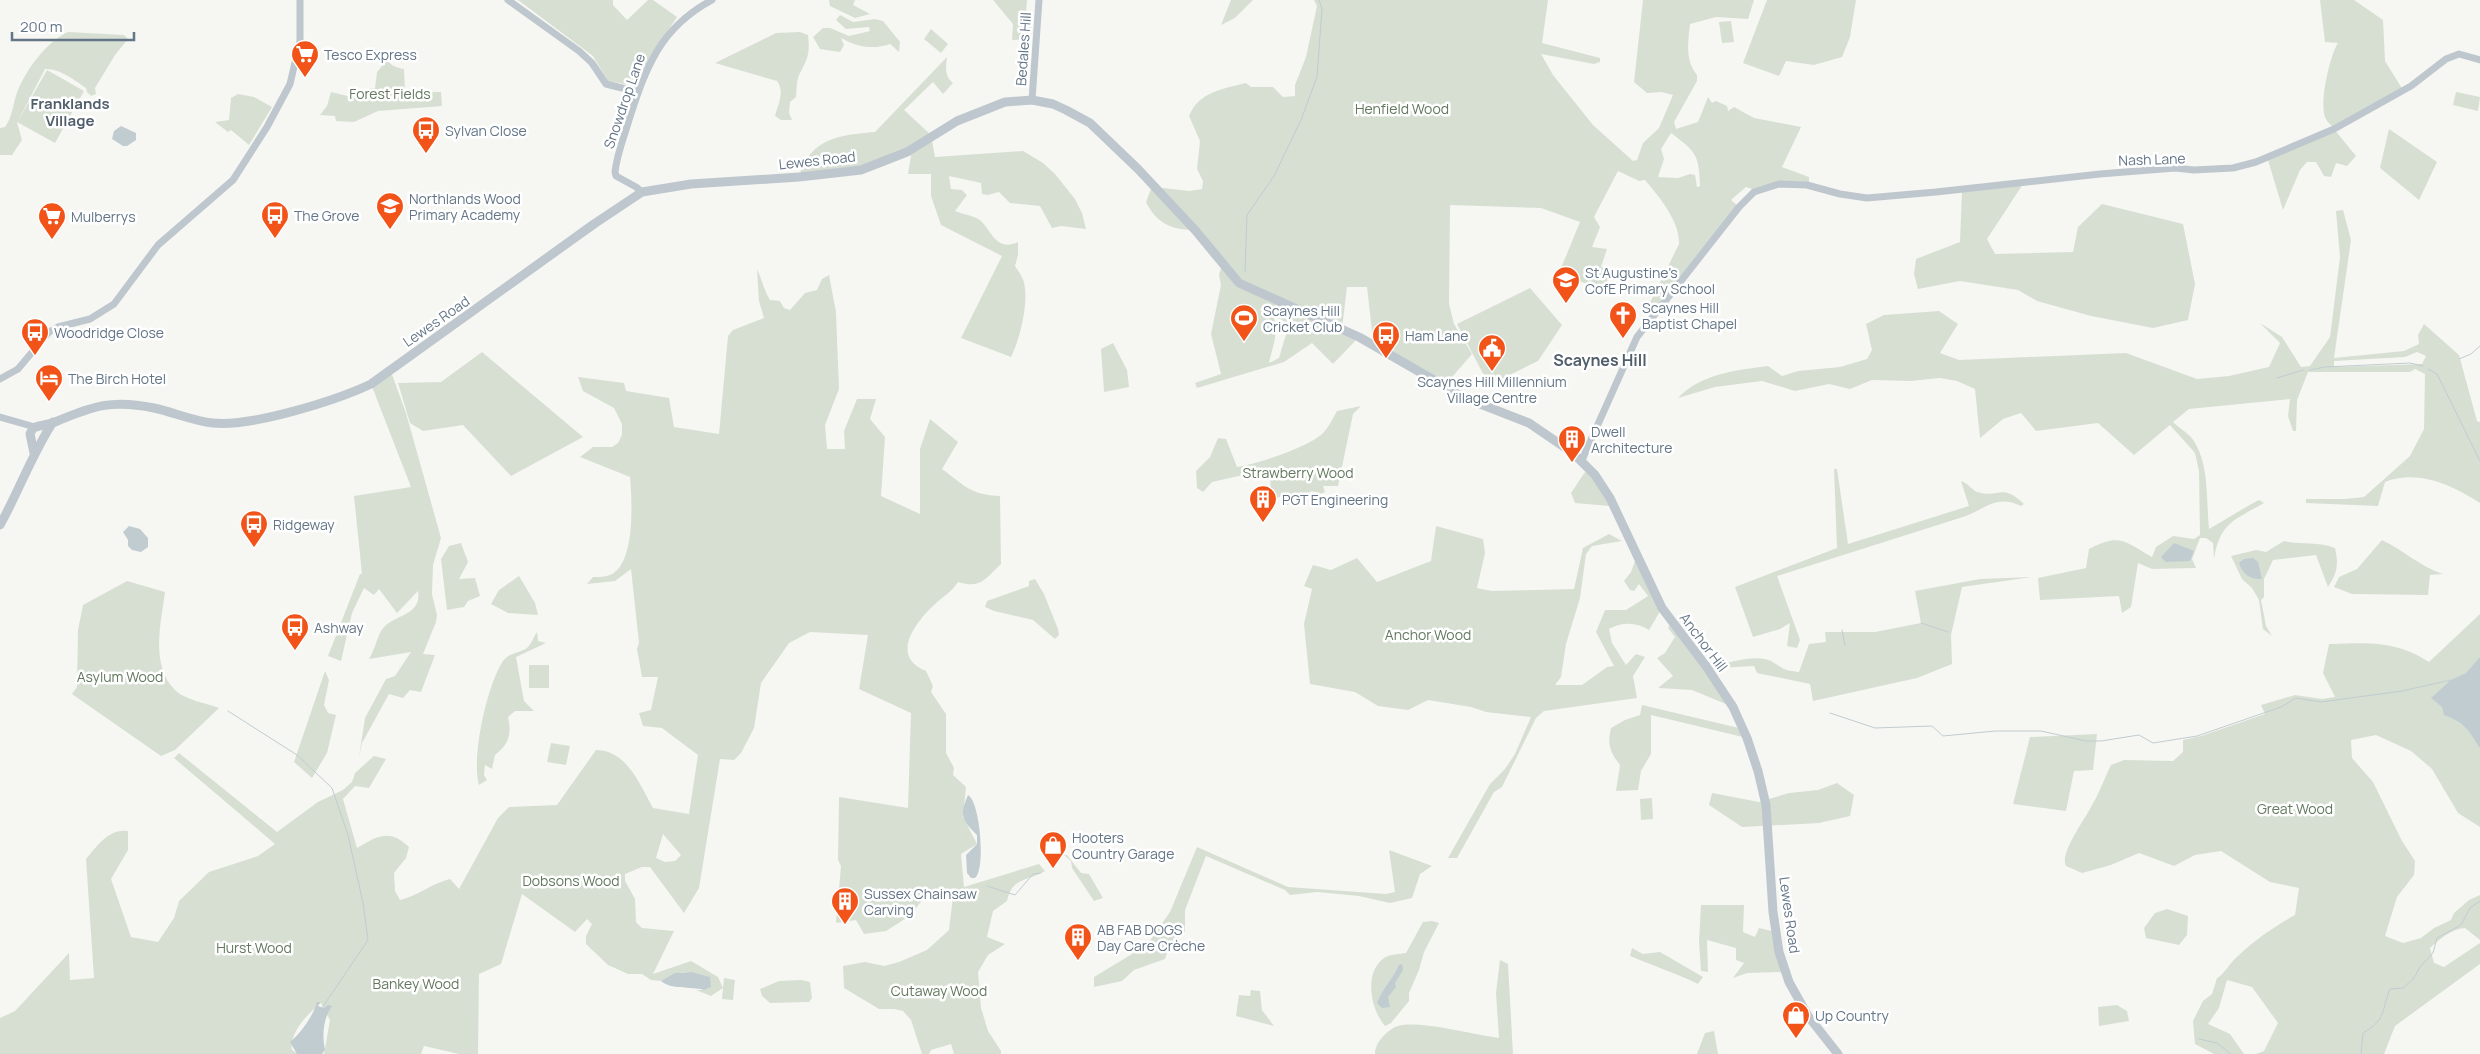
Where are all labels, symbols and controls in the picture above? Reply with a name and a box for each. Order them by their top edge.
scale bar [12,10,135,42]
street label: Bedales Hill [1011,12,1035,86]
text: 200 m [20,16,63,37]
supermarket icon: Tesco Express [290,39,320,78]
place label: Tesco Express [324,45,417,64]
street label: Snowdrop Lane [599,51,649,151]
park label: Forest Fields [349,84,431,103]
district label: Franklands Village [30,93,110,131]
park label: Henfield Wood [1355,99,1449,118]
bus stop icon: Sylvan Close [411,115,441,154]
place label: Sylvan Close [445,121,527,140]
street label: Lewes Road [778,147,856,173]
street label: Nash Lane [2118,148,2186,170]
place label: Northlands Wood Primary Academy [409,189,521,224]
school or university icon: Northlands Wood Primary Academy [375,191,405,230]
bus stop icon: The Grove [260,200,290,239]
supermarket icon: Mulberrys [37,201,67,240]
place label: The Grove [294,206,359,225]
place label: Mulberrys [71,207,136,226]
place label: St Augustine's CofE Primary School [1585,263,1715,298]
school or university icon: St Augustine's CofE Primary School [1551,265,1581,304]
street label: Lewes Road [399,291,473,351]
place label: Scaynes Hill Baptist Chapel [1642,298,1737,333]
church icon: Scaynes Hill Baptist Chapel [1608,300,1638,339]
place label: Scaynes Hill Cricket Club [1263,301,1342,336]
sports icon: Scaynes Hill Cricket Club [1229,303,1259,342]
bus stop icon: Woodridge Close [20,317,50,356]
bus stop icon: Ham Lane [1371,320,1401,359]
place label: Woodridge Close [54,323,164,342]
place label: Ham Lane [1405,326,1468,345]
public building icon: Scaynes Hill Millennium Village Centre [1477,333,1507,372]
district label: Scaynes Hill [1553,349,1647,371]
hotel icon: The Birch Hotel [34,363,64,402]
place label: The Birch Hotel [68,369,166,388]
place label: Scaynes Hill Millennium Village Centre [1417,372,1567,407]
place label: Dwell Architecture [1591,422,1672,457]
building icon: Dwell Architecture [1557,424,1587,463]
park label: Strawberry Wood [1242,463,1354,482]
building icon: PGT Engineering [1248,484,1278,523]
place label: PGT Engineering [1282,490,1388,509]
bus stop icon: Ridgeway [239,509,269,548]
place label: Ridgeway [273,515,335,534]
street label: Anchor Hill [1676,609,1732,675]
bus stop icon: Ashway [280,612,310,651]
place label: Ashway [314,618,364,637]
park label: Anchor Wood [1385,625,1471,644]
park label: Asylum Wood [77,667,163,686]
park label: Great Wood [2257,799,2333,818]
place label: Hooters Country Garage [1072,828,1174,863]
shop icon: Hooters Country Garage [1038,830,1068,869]
park label: Dobsons Wood [522,871,620,890]
street label: Lewes Road [1775,876,1805,954]
place label: Sussex Chainsaw Carving [864,884,977,919]
building icon: Sussex Chainsaw Carving [830,886,860,925]
place label: AB FAB DOGS Day Care Crèche [1097,920,1205,955]
building icon: AB FAB DOGS Day Care Crèche [1063,922,1093,961]
park label: Hurst Wood [216,938,292,957]
park label: Bankey Wood [373,974,459,993]
park label: Cutaway Wood [891,981,987,1000]
shop icon: Up Country [1781,1000,1811,1039]
place label: Up Country [1815,1006,1889,1025]

